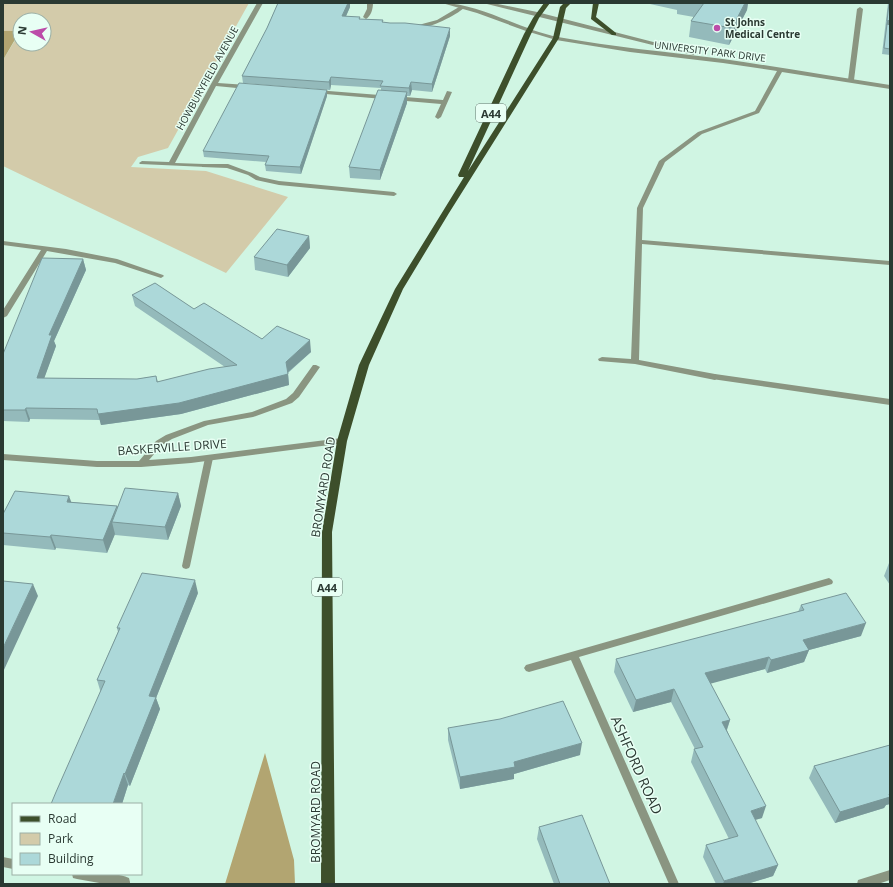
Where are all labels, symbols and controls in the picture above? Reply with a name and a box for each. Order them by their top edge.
north arrow [12,12,52,52]
place label: St Johns Medical Centre [725,15,800,41]
marker: St Johns Medical Centre [712,23,722,33]
street label: HOWBURYFIELD AVENUE [173,24,241,132]
text: N [14,25,30,36]
street label: UNIVERSITY PARK DRIVE [653,37,767,65]
road number: A44 [476,104,506,122]
street label: BASKERVILLE DRIVE [117,435,227,459]
street label: BROMYARD ROAD [307,435,339,539]
road number: A44 [312,578,342,596]
street label: ASHFORD ROAD [607,713,667,817]
street label: BROMYARD ROAD [307,761,324,863]
legend [12,803,142,875]
text: Road [48,810,77,827]
text: Park [48,830,74,847]
text: Building [48,850,94,867]

